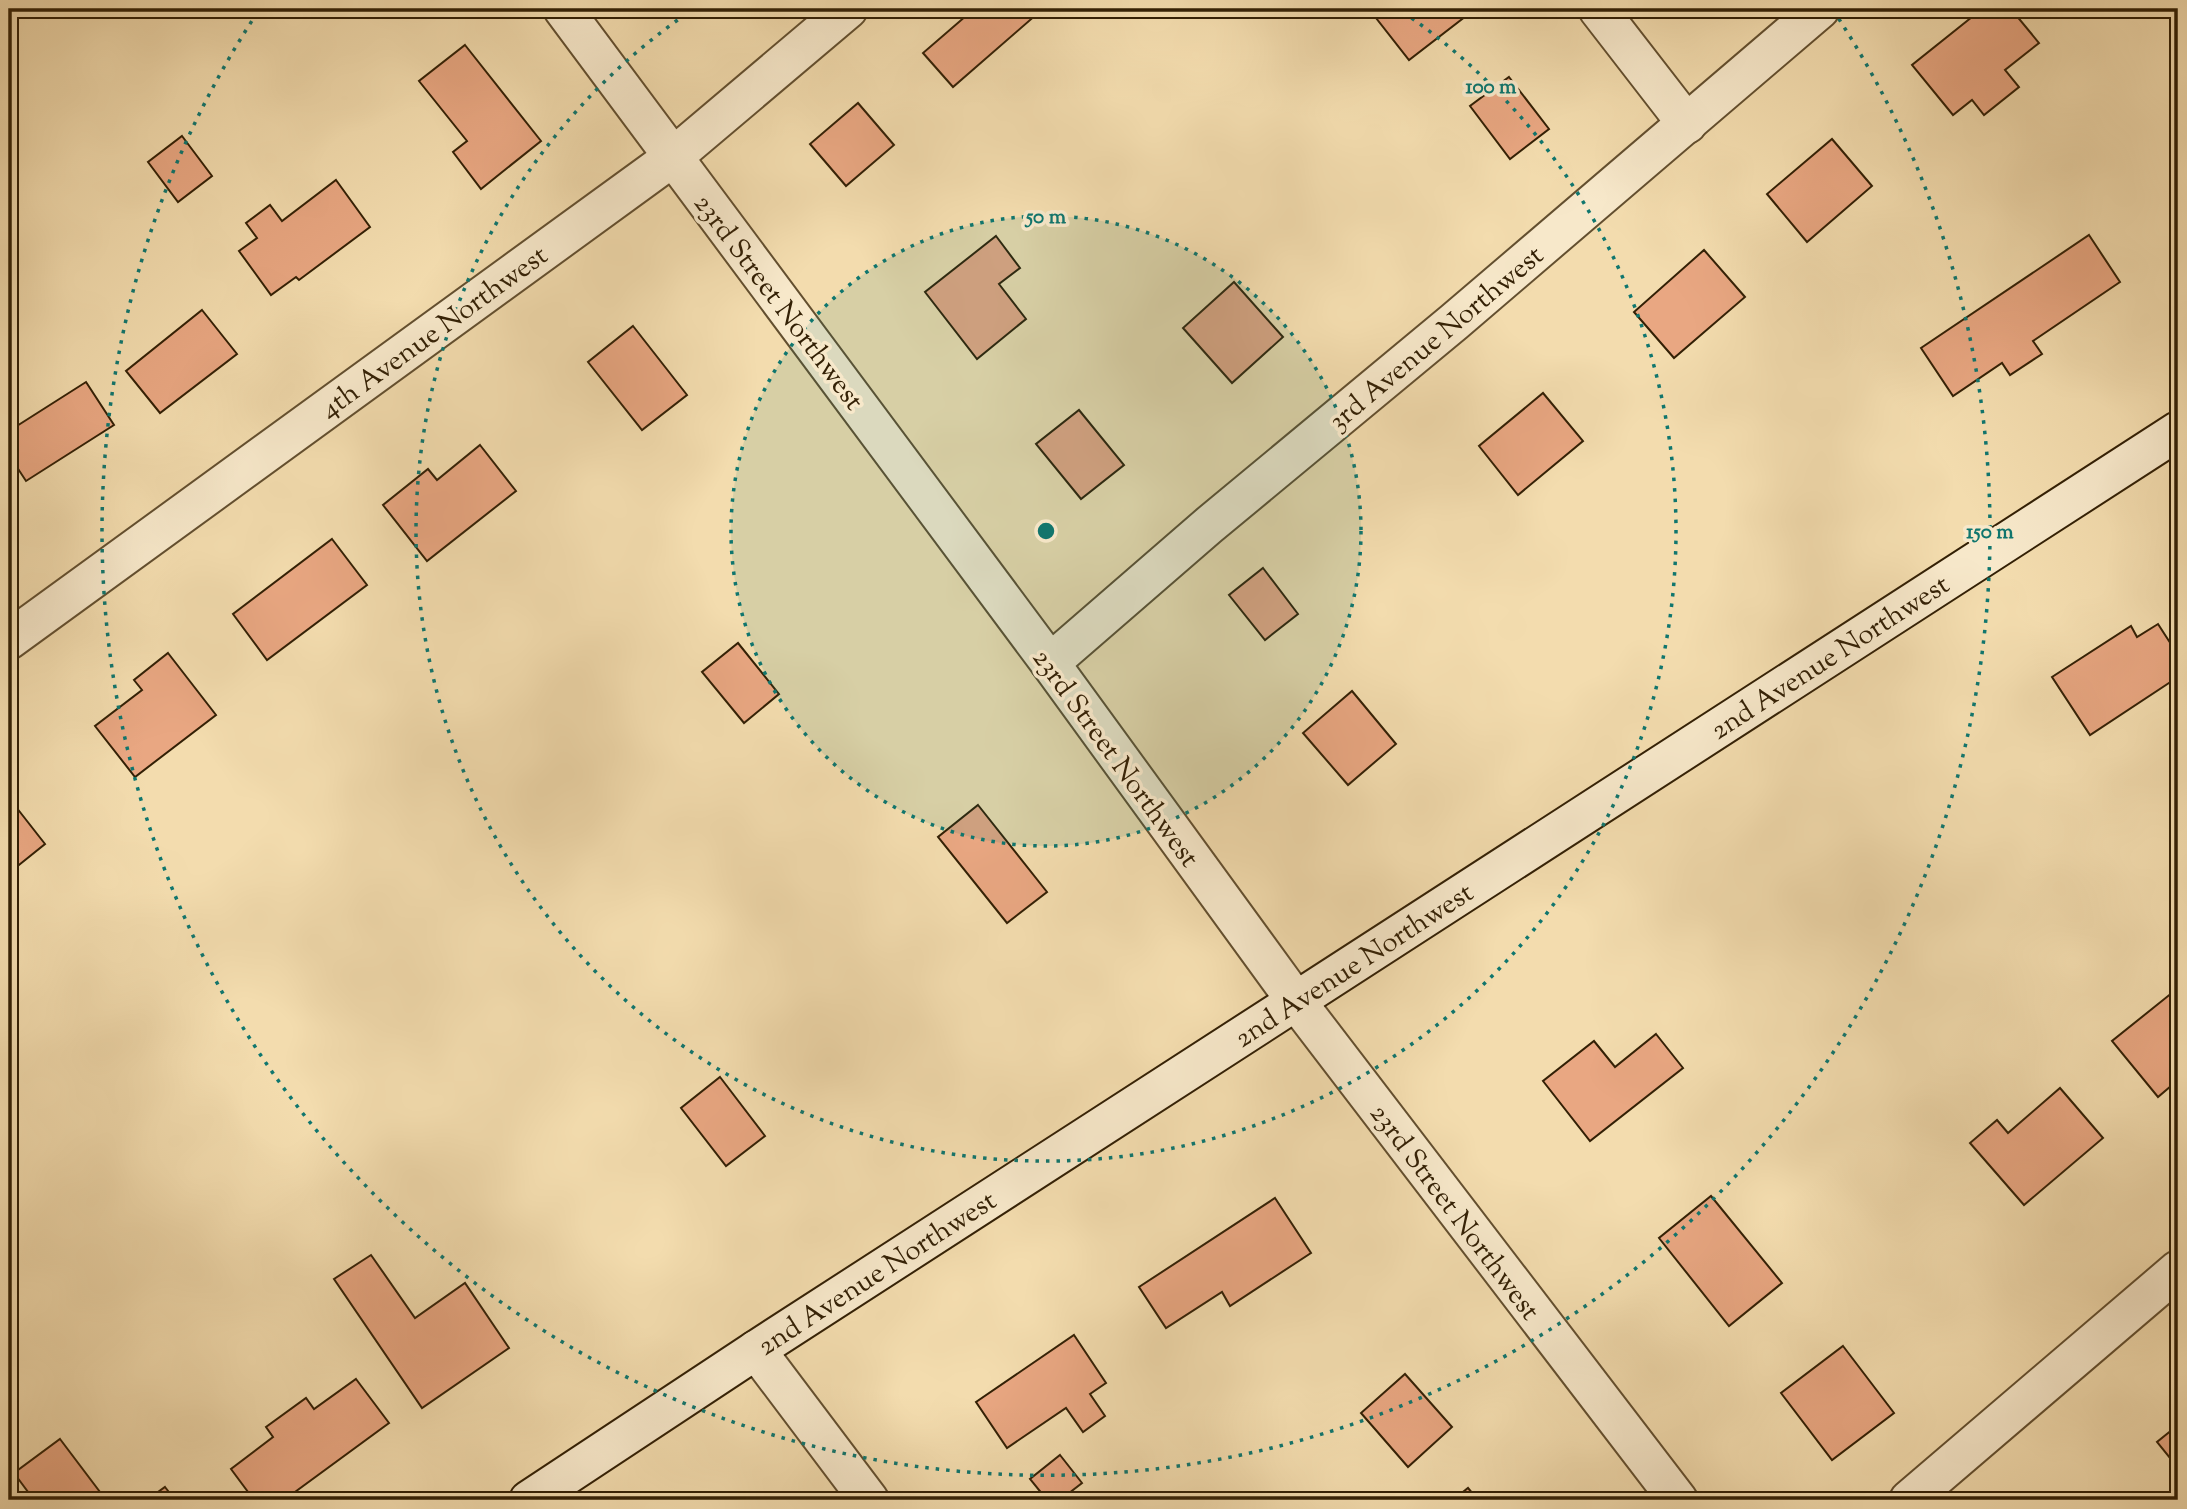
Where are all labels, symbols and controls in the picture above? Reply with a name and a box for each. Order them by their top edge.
text: 100 m [1466,73,1517,103]
street label: 23rd Street Northwest [683,186,873,420]
text: 50 m [1024,203,1067,233]
street label: 4th Avenue Northwest [313,237,557,430]
street label: 3rd Avenue Northwest [1321,237,1554,441]
text: 150 m [1966,518,2014,548]
centre of rings [1034,519,1058,543]
street label: 2nd Avenue Northwest [1703,566,1958,751]
street label: 23rd Street Northwest [1021,641,1208,877]
street label: 2nd Avenue Northwest [1227,874,1482,1059]
street label: 23rd Street Northwest [1359,1096,1549,1330]
street label: 2nd Avenue Northwest [750,1182,1005,1367]

